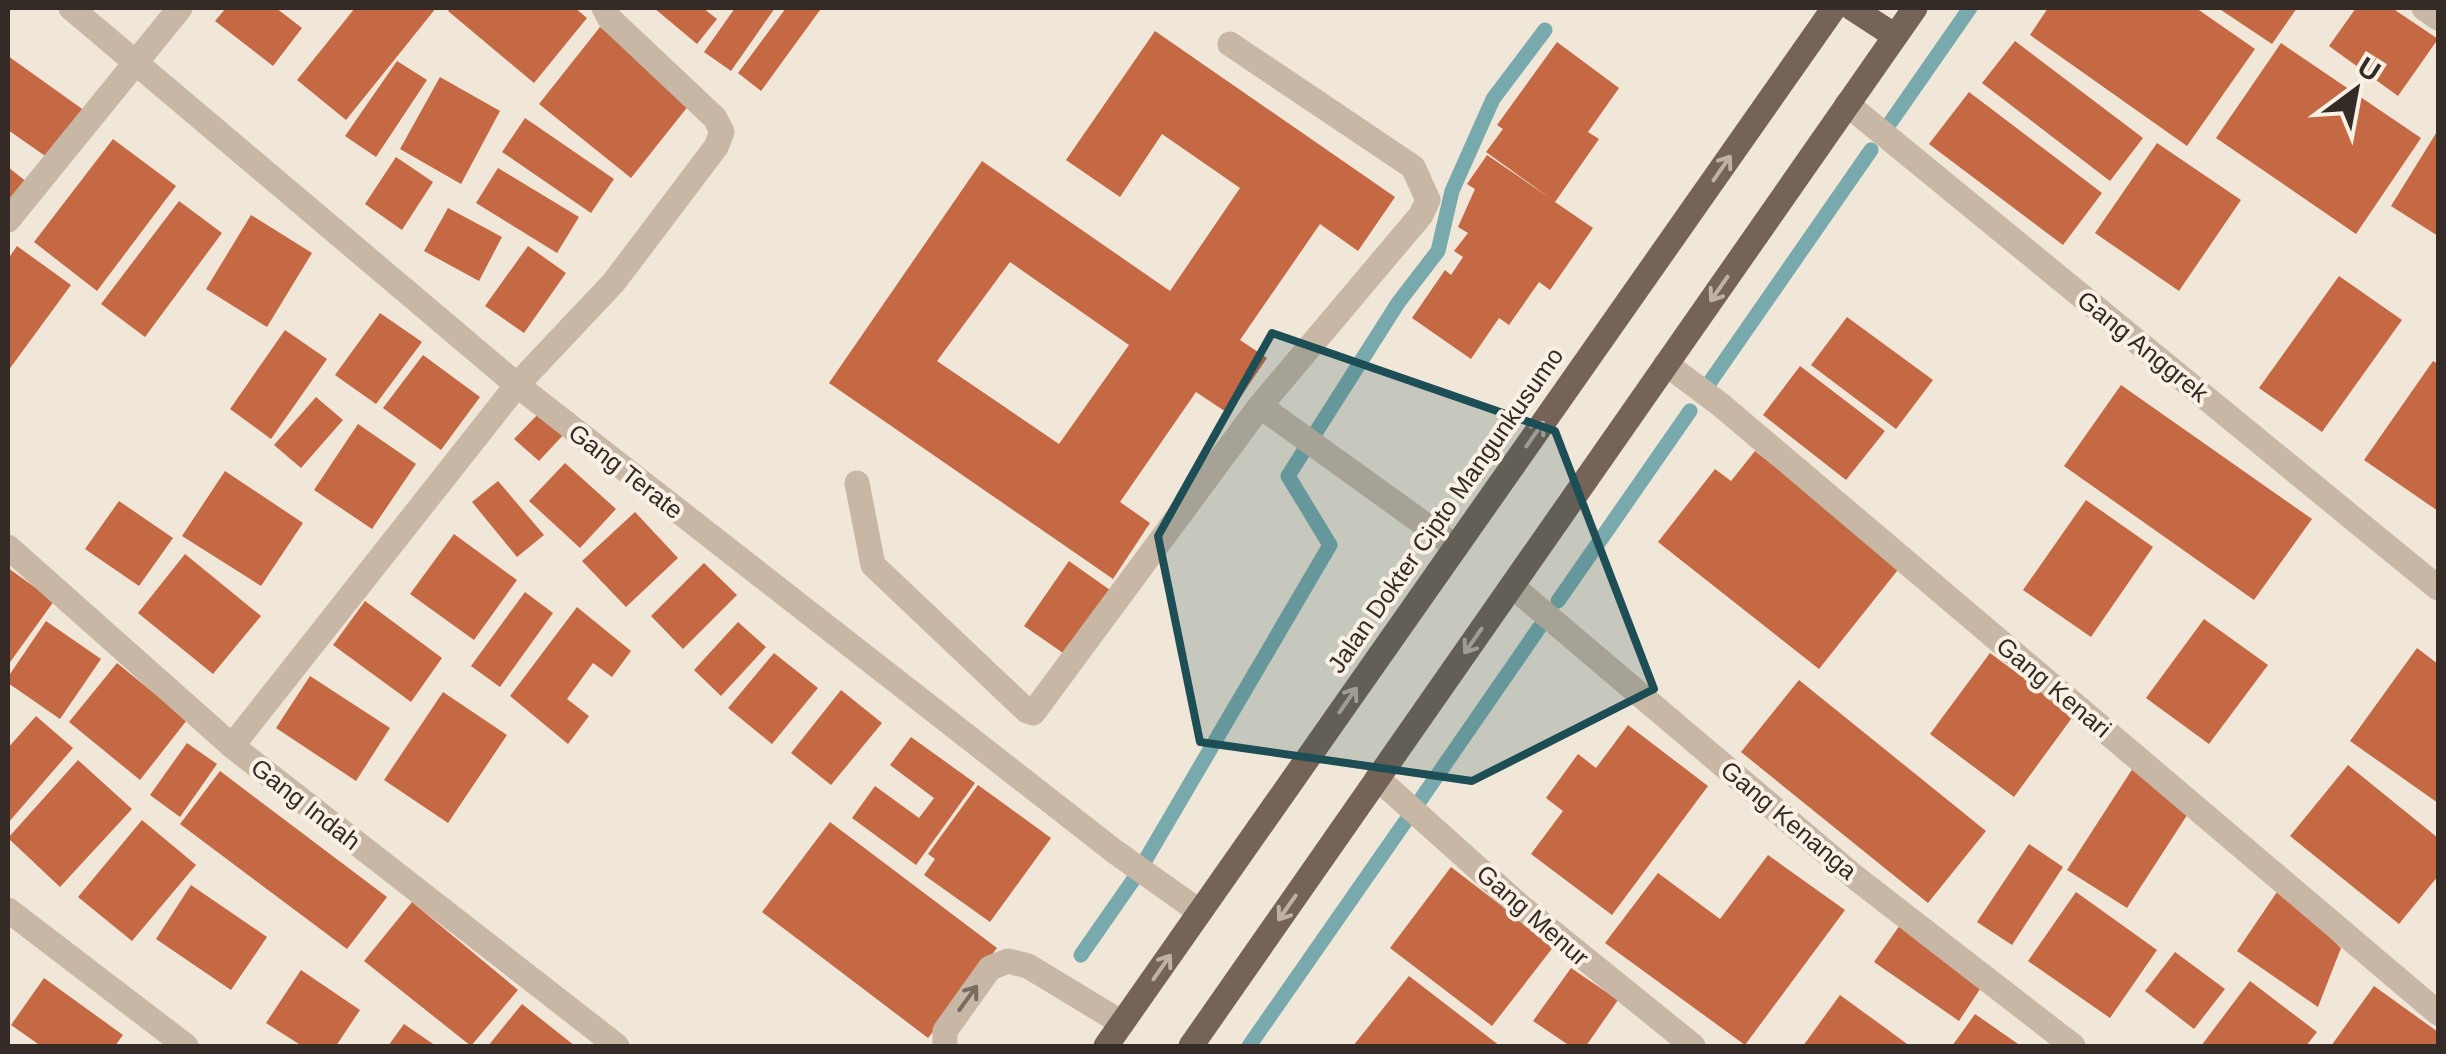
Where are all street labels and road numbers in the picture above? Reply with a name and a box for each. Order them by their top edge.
street label: Gang Anggrek [2072,285,2214,407]
street label: Jalan Dokter Cipto Mangunkusumo [1322,342,1568,678]
street label: Gang Terate [563,418,689,524]
street label: Gang Kenari [1991,631,2117,743]
street label: Gang Indah [246,753,366,855]
street label: Gang Kenanga [1716,755,1862,885]
street label: Gang Menur [1471,859,1595,971]

